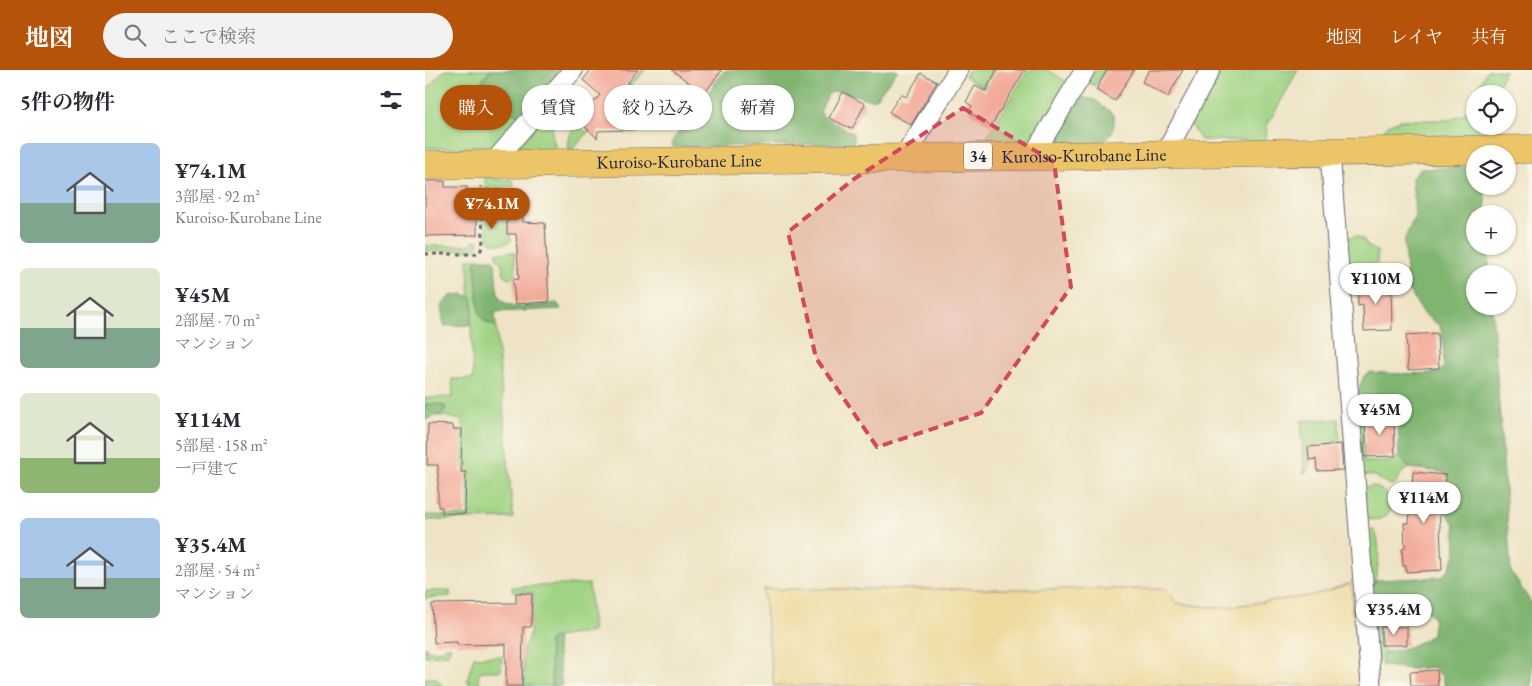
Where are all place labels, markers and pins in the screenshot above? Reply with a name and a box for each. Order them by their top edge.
pin: ¥74.1M [451,188,533,230]
pin: ¥110M [1341,262,1411,305]
pin: ¥45M [1350,394,1410,436]
pin: ¥114M [1389,482,1459,524]
pin: ¥35.4M [1353,594,1435,636]

